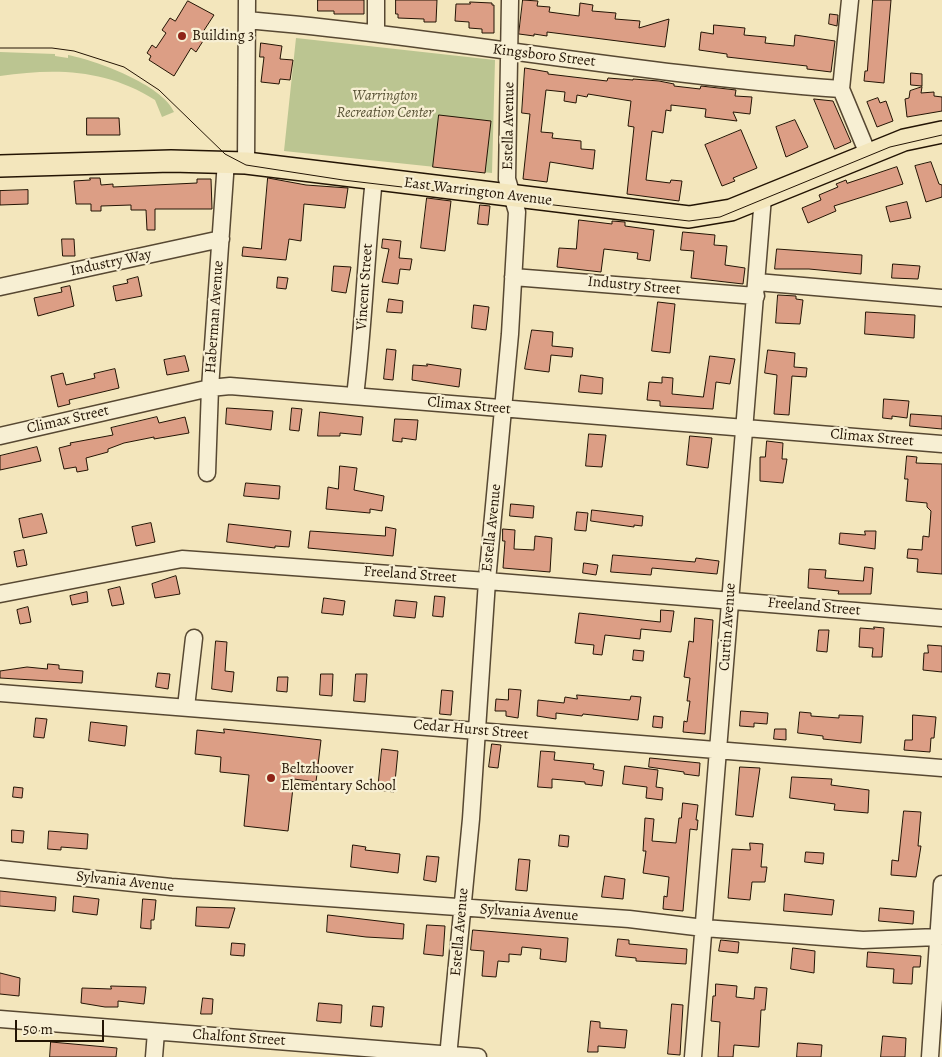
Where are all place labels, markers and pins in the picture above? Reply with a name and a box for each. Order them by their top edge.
place label: Building 3 [192,27,254,45]
marker: Building 3 [176,30,188,42]
place label: Beltzhoover Elementary School [281,760,396,795]
marker: Beltzhoover Elementary School [265,772,277,784]

